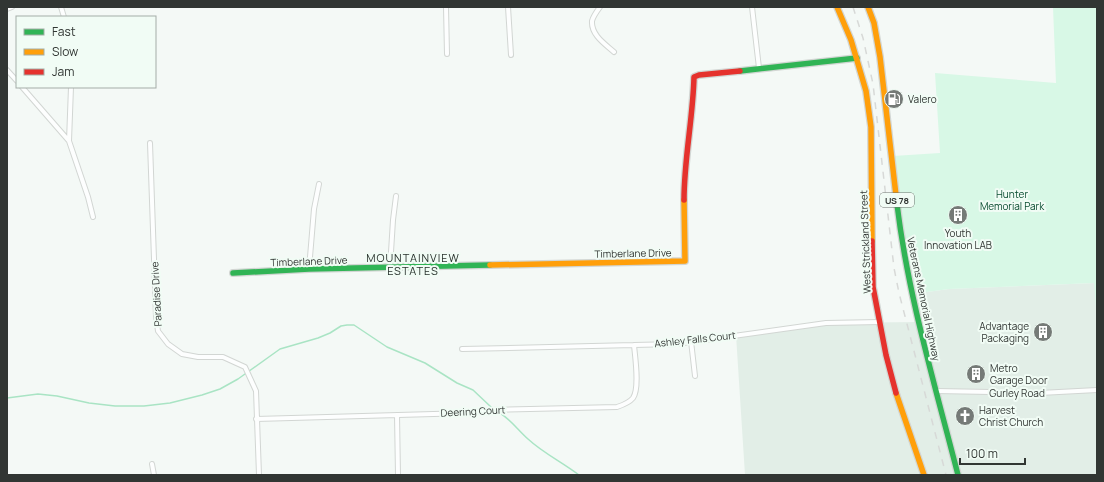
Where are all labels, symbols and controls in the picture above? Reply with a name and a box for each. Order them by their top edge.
legend [16,16,156,88]
text: Fast [52,23,76,40]
text: Slow [52,43,78,60]
text: Jam [52,63,74,80]
fuel station icon: Valero [883,88,905,110]
place label: Valero [908,92,937,106]
park label: Hunter Memorial Park [980,187,1045,213]
street label: West Strickland Street [856,190,874,294]
road number: US 78 [880,193,914,207]
building icon: Youth Innovation LAB [947,204,969,226]
place label: Youth Innovation LAB [924,226,992,252]
street label: Veterans Memorial Highway [904,236,944,363]
street label: Timberlane Drive [594,245,672,261]
district label: MOUNTAINVIEW ESTATES [366,250,460,278]
street label: Timberlane Drive [270,253,348,269]
street label: Paradise Drive [147,261,165,327]
place label: Advantage Packaging [979,319,1029,345]
building icon: Advantage Packaging [1032,321,1054,343]
street label: Ashley Falls Court [654,328,736,350]
place label: Metro Garage Door [990,361,1048,387]
building icon: Metro Garage Door [965,363,987,385]
street label: Gurley Road [989,386,1045,400]
street label: Deering Court [440,402,506,420]
place label: Harvest Christ Church [979,403,1043,429]
church icon: Harvest Christ Church [954,405,976,427]
scale bar [960,440,1025,466]
text: 100 m [966,445,998,462]

